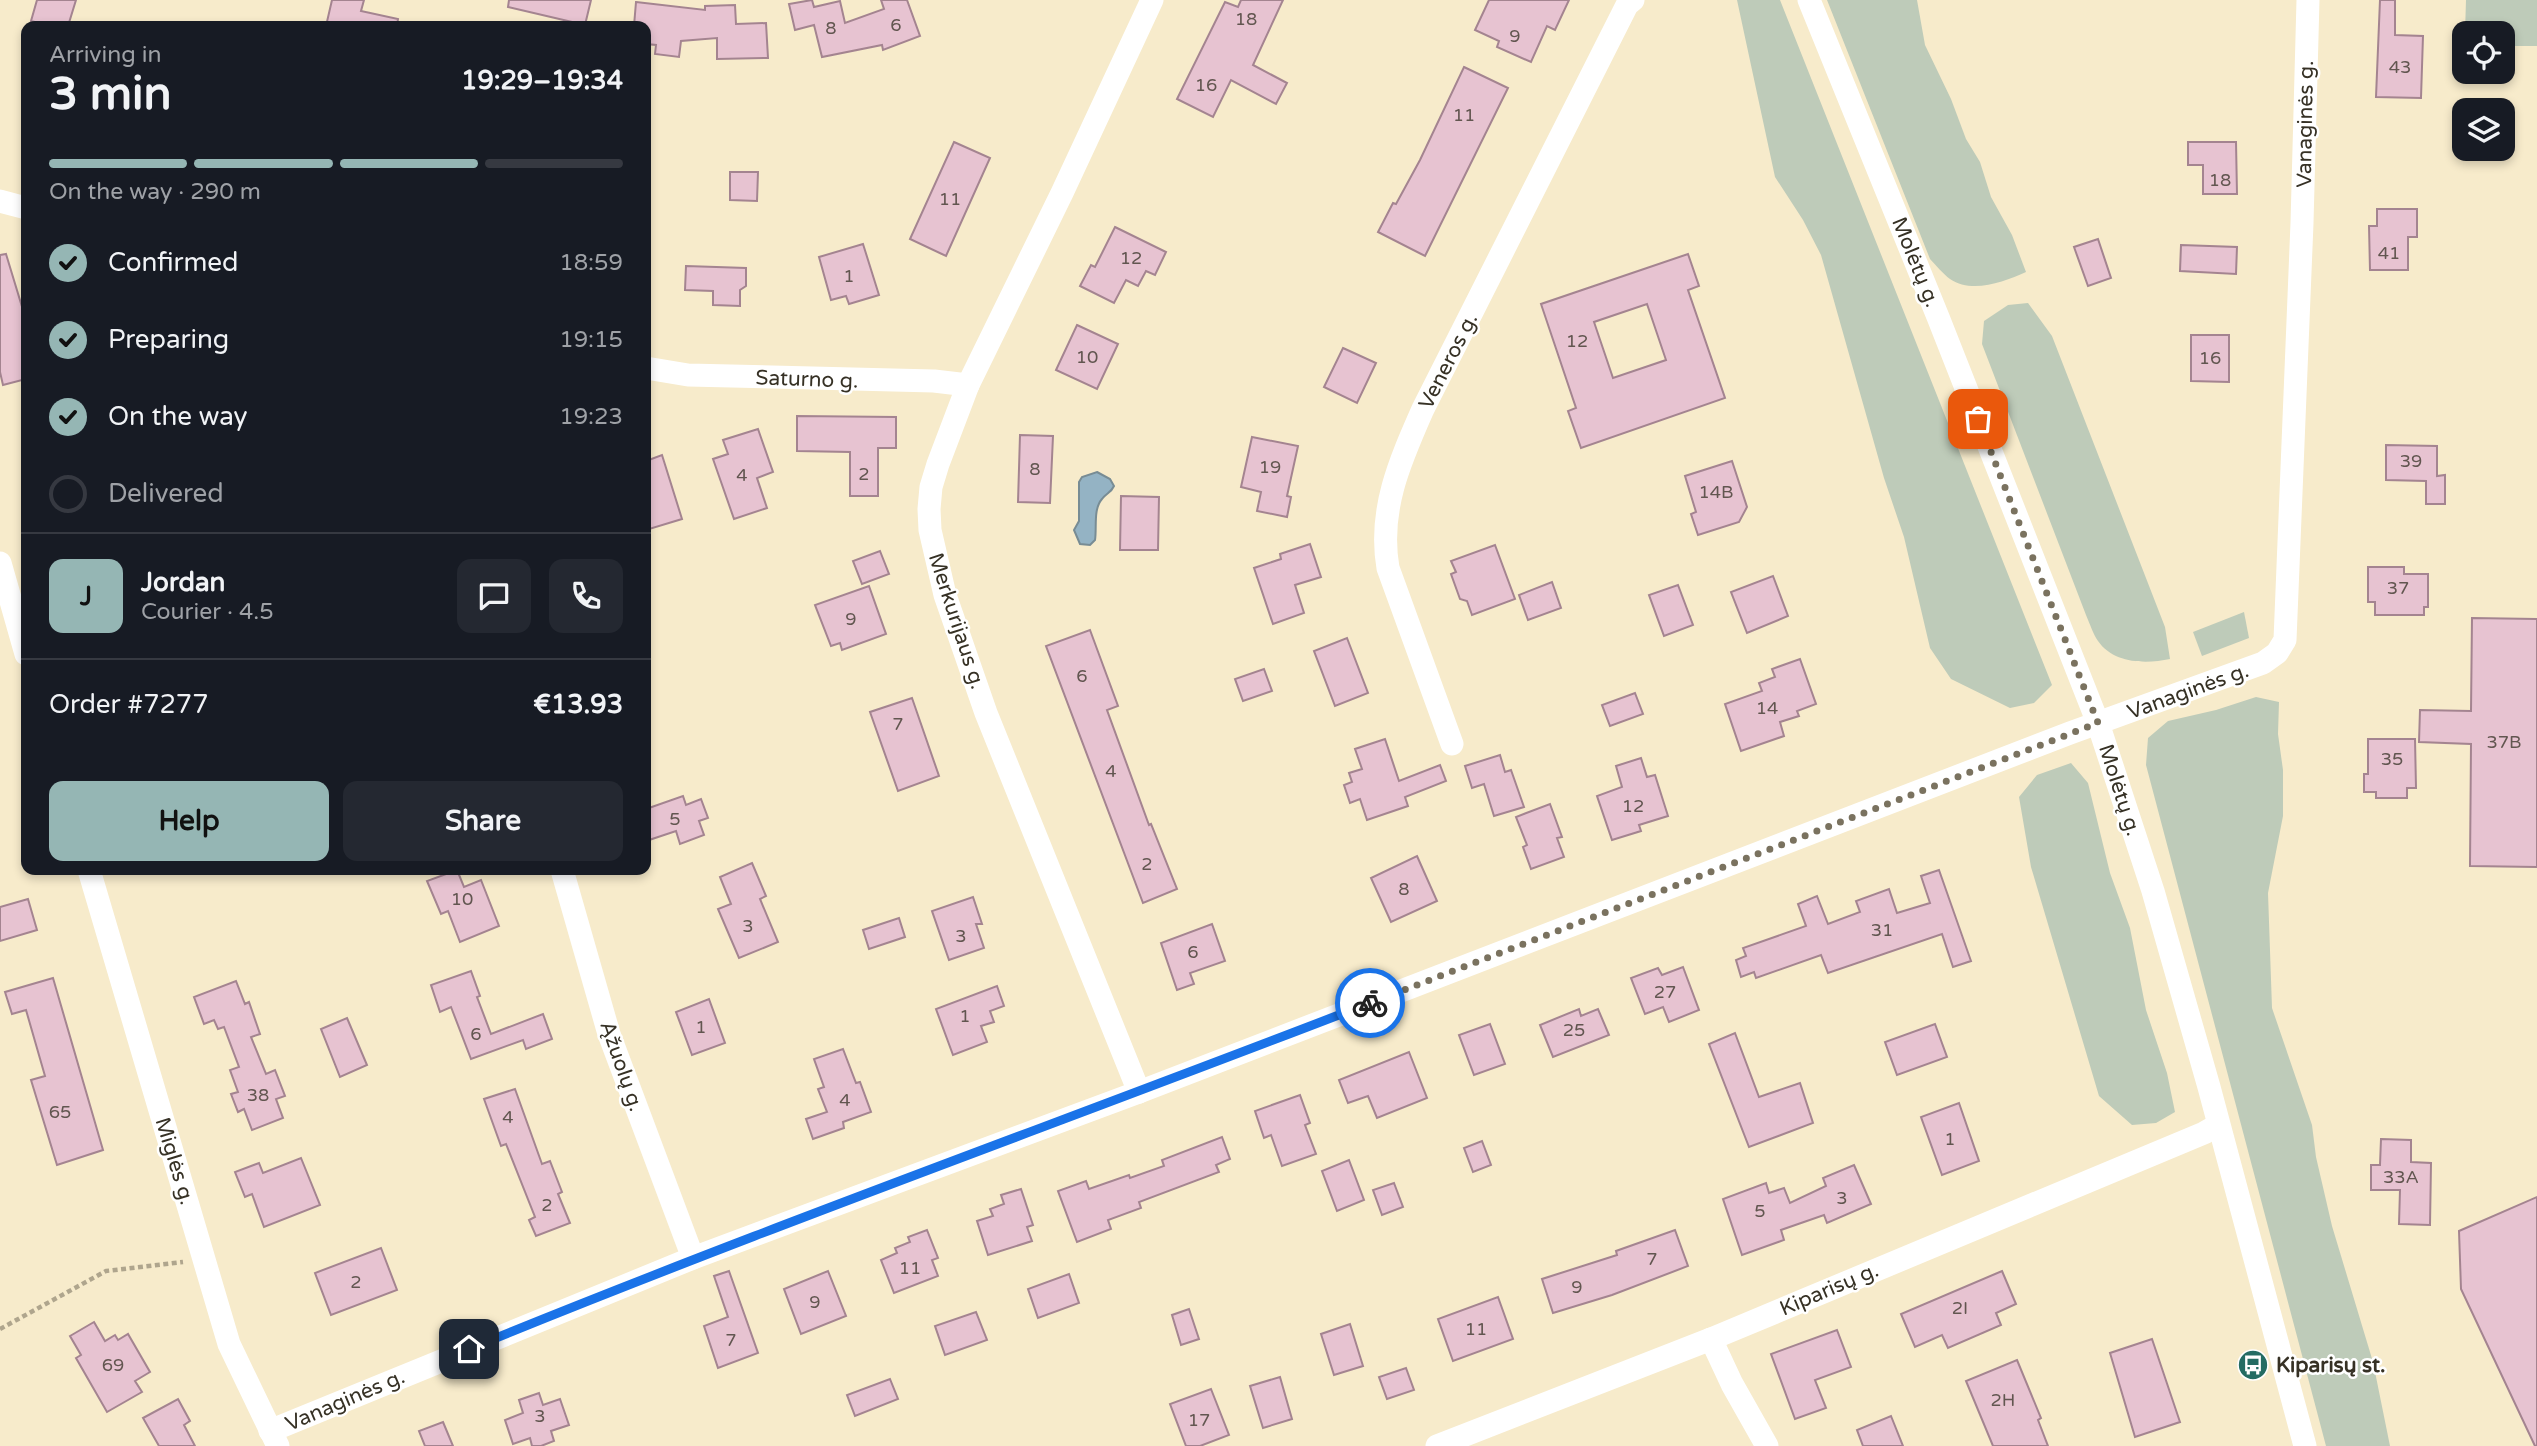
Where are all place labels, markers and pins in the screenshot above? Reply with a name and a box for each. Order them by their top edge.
pin [1948,389,2008,449]
pin [439,1319,499,1379]
bus stop icon: Kiparisų st. [2236,1348,2270,1382]
place label: Kiparisų st. [2276,1353,2385,1378]

